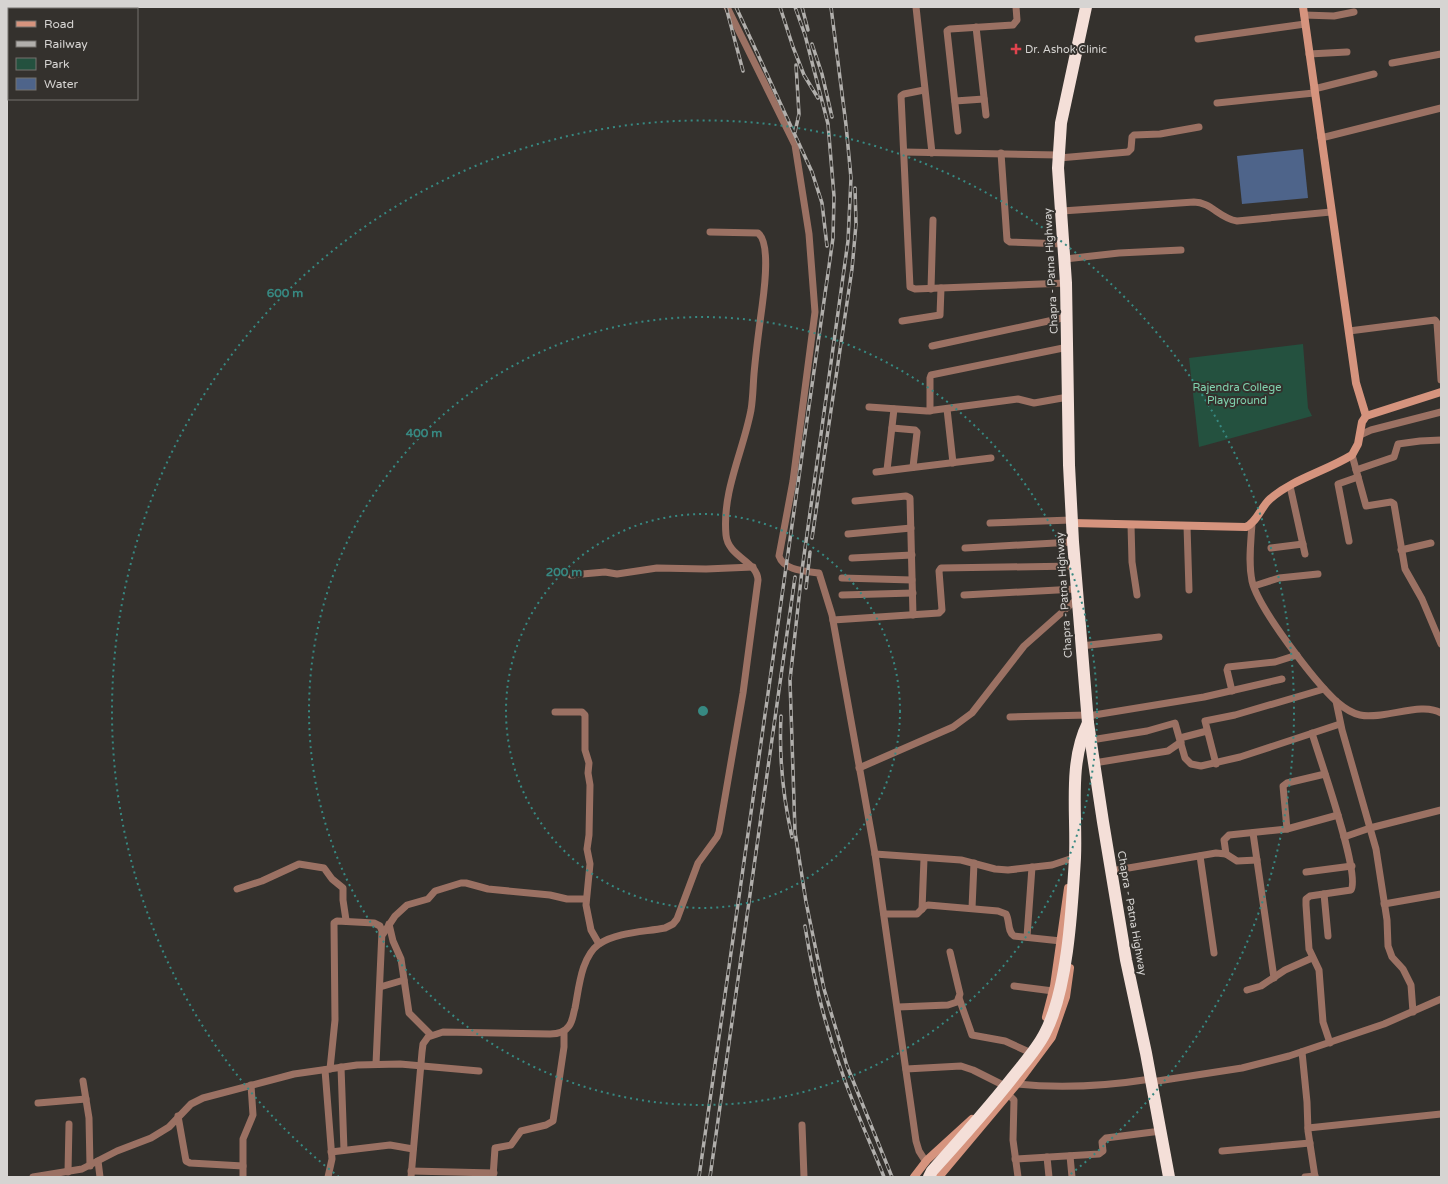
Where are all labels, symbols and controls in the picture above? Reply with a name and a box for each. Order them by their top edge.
legend [8,8,138,100]
text: Road [44,17,74,31]
text: Railway [44,37,88,51]
marker: Dr. Ashok Clinic [1010,43,1022,55]
place label: Dr. Ashok Clinic [1025,43,1107,56]
text: Park [44,57,70,71]
text: Water [44,77,79,91]
street label: Chapra - Patna Highway [1041,208,1061,334]
text: 600 m [267,286,303,300]
park label: Rajendra College Playground [1193,381,1281,407]
text: 400 m [406,426,442,440]
street label: Chapra - Patna Highway [1053,531,1075,658]
text: 200 m [546,565,582,579]
centre of rings [696,704,710,718]
street label: Chapra - Patna Highway [1115,850,1149,976]

